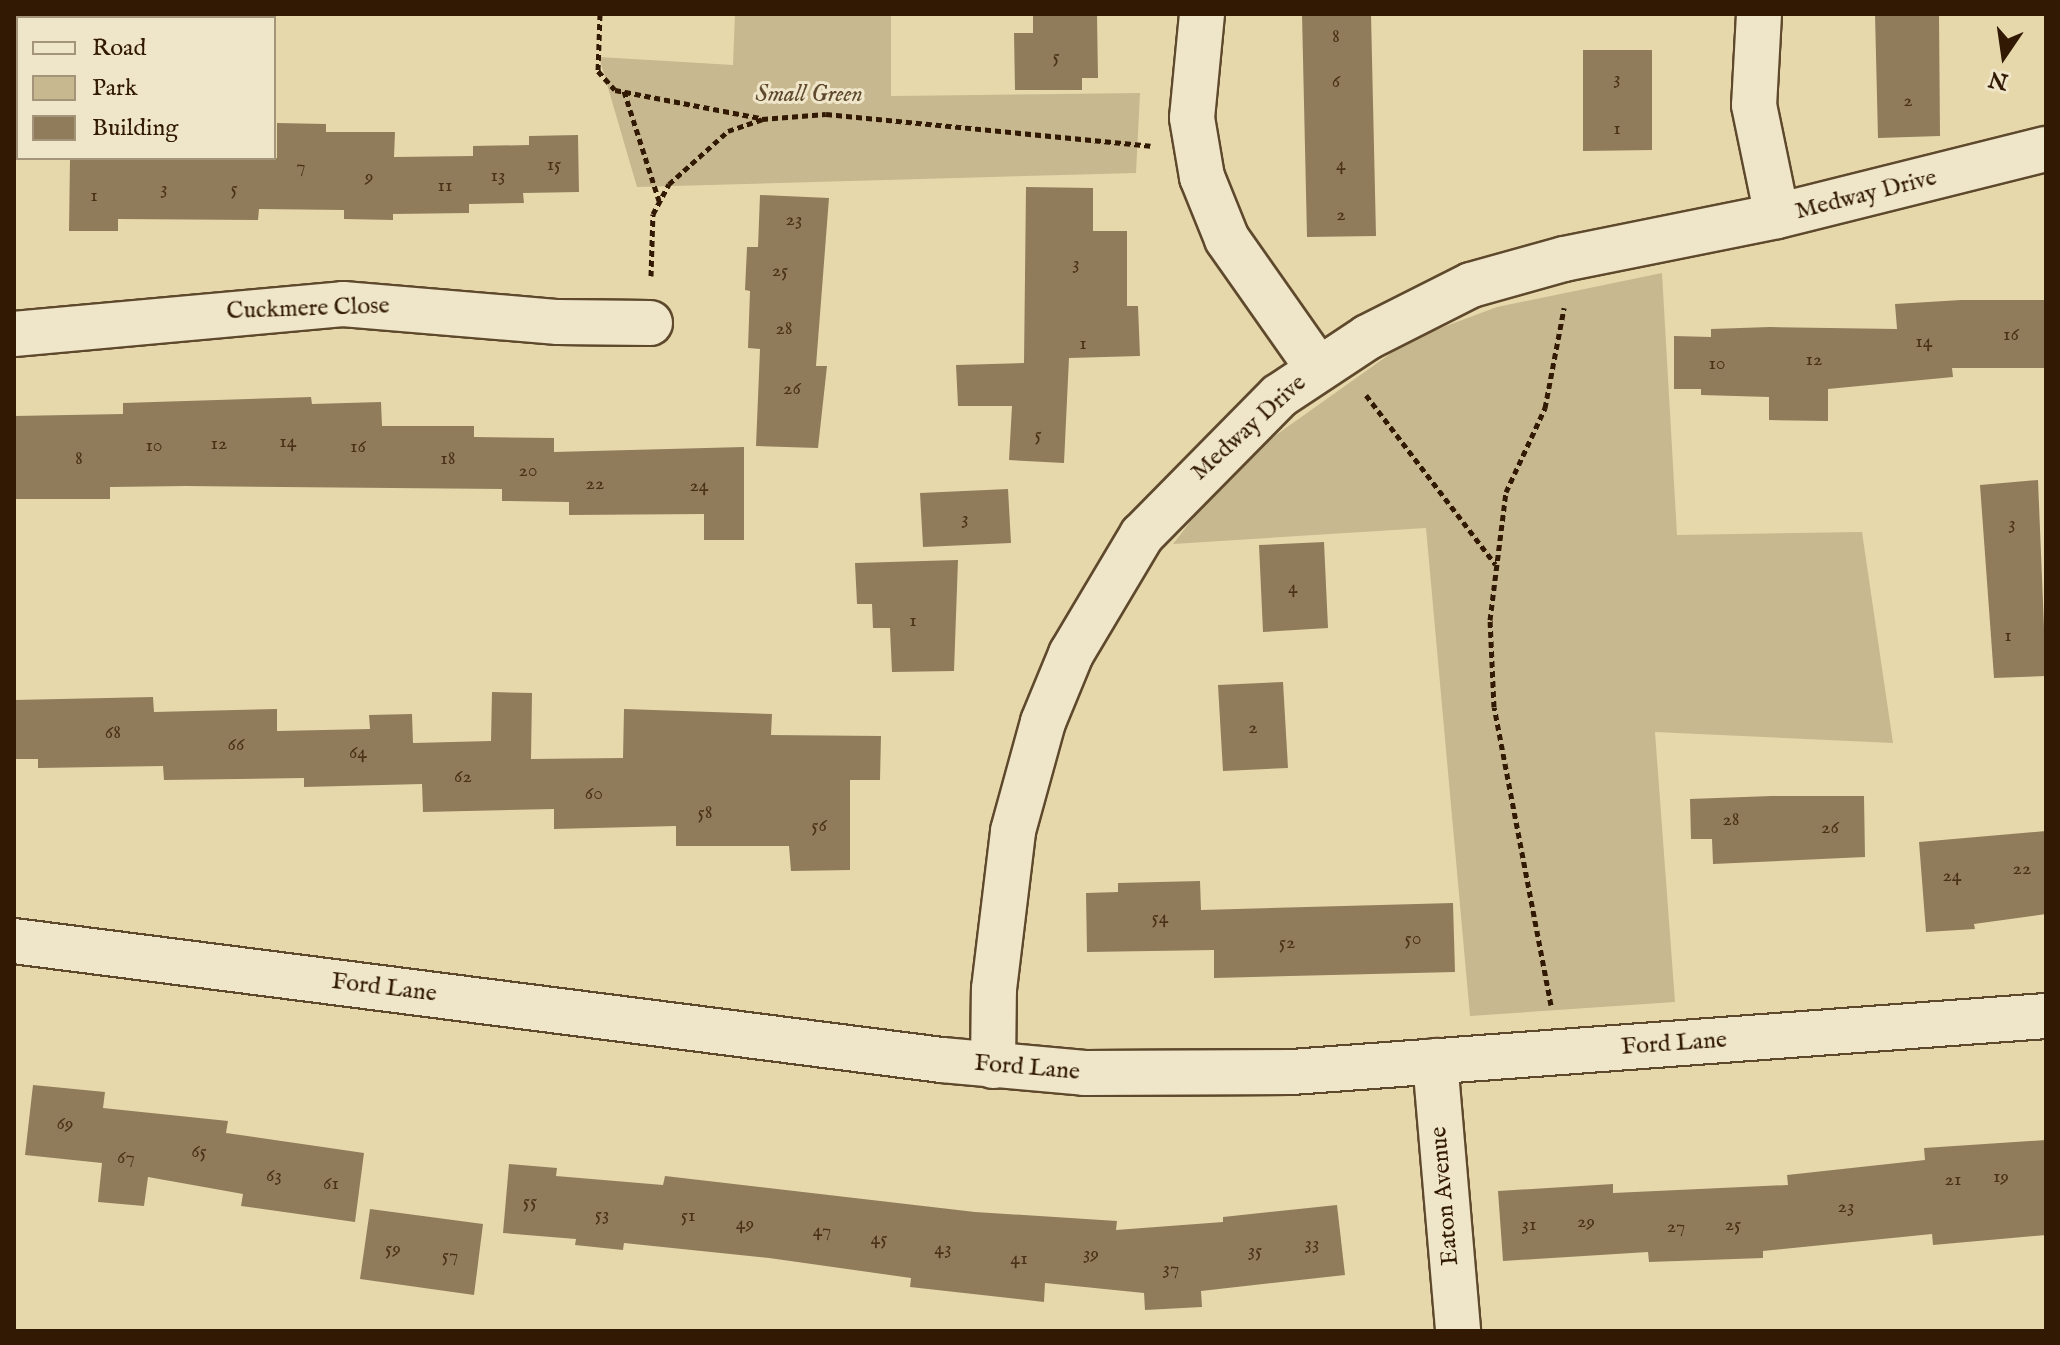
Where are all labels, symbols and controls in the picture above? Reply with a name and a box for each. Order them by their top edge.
legend [16,16,276,160]
north arrow [1964,16,2044,96]
house number: 8 [1332,24,1340,48]
text: Road [92,33,146,64]
house number: 5 [1052,44,1060,68]
text: N [1986,64,2011,95]
house number: 3 [1613,66,1621,90]
house number: 6 [1332,69,1340,93]
text: Park [92,73,138,104]
park label: Small Green [755,81,863,109]
house number: 2 [1903,88,1913,112]
text: Building [92,113,178,144]
house number: 1 [1613,116,1621,140]
house number: 15 [547,152,561,176]
house number: 4 [1336,152,1346,176]
house number: 7 [296,154,306,178]
house number: 13 [491,163,505,187]
house number: 9 [365,164,373,188]
street label: Medway Drive [1792,164,1940,226]
house number: 11 [438,173,452,197]
house number: 3 [160,176,168,200]
house number: 5 [230,176,238,200]
house number: 1 [90,183,98,207]
house number: 2 [1336,202,1346,226]
house number: 23 [786,207,802,231]
house number: 3 [1072,251,1080,275]
house number: 25 [772,258,788,282]
street label: Cuckmere Close [226,292,390,326]
house number: 28 [775,316,793,340]
house number: 16 [2003,322,2019,346]
house number: 14 [1915,329,1933,353]
house number: 1 [1079,331,1087,355]
house number: 12 [1806,347,1822,371]
house number: 10 [1708,351,1726,375]
street label: Medway Drive [1186,369,1312,487]
house number: 26 [783,376,801,400]
house number: 5 [1034,422,1042,446]
house number: 14 [279,429,297,453]
house number: 12 [211,431,227,455]
house number: 10 [145,433,163,457]
house number: 16 [350,434,366,458]
house number: 8 [75,446,83,470]
house number: 18 [440,446,456,470]
house number: 20 [518,458,538,482]
house number: 22 [586,471,604,495]
house number: 24 [689,473,709,497]
house number: 3 [961,506,969,530]
house number: 3 [2008,511,2016,535]
house number: 4 [1288,575,1298,599]
house number: 1 [909,608,917,632]
house number: 1 [2004,623,2012,647]
house number: 2 [1248,715,1258,739]
house number: 68 [105,720,121,744]
house number: 66 [228,732,244,756]
house number: 64 [349,740,367,764]
house number: 62 [454,764,472,788]
house number: 60 [585,781,603,805]
house number: 58 [697,800,713,824]
house number: 28 [1722,807,1740,831]
house number: 56 [811,813,827,837]
house number: 26 [1821,815,1839,839]
house number: 22 [2013,856,2031,880]
house number: 24 [1942,863,1962,887]
house number: 54 [1152,905,1168,929]
house number: 50 [1405,926,1421,950]
house number: 52 [1279,930,1295,954]
street label: Ford Lane [330,967,438,1009]
street label: Ford Lane [1620,1026,1728,1062]
street label: Ford Lane [973,1049,1081,1087]
house number: 69 [56,1111,74,1135]
street label: Eaton Avenue [1425,1125,1465,1267]
house number: 65 [191,1139,207,1163]
house number: 67 [117,1145,135,1169]
house number: 63 [266,1163,282,1187]
house number: 19 [1993,1164,2009,1188]
house number: 21 [1945,1167,1961,1191]
house number: 61 [323,1171,339,1195]
house number: 55 [523,1189,537,1213]
house number: 23 [1838,1194,1854,1218]
house number: 53 [595,1202,609,1226]
house number: 51 [681,1203,695,1227]
house number: 29 [1577,1209,1595,1233]
house number: 49 [736,1211,754,1235]
house number: 31 [1522,1212,1536,1236]
house number: 25 [1725,1212,1741,1236]
house number: 27 [1667,1214,1685,1238]
house number: 47 [813,1218,831,1242]
house number: 45 [871,1226,887,1250]
house number: 33 [1305,1231,1319,1255]
house number: 59 [385,1236,401,1260]
house number: 43 [934,1236,952,1260]
house number: 35 [1248,1238,1262,1262]
house number: 39 [1083,1241,1099,1265]
house number: 57 [442,1243,458,1267]
house number: 41 [1010,1246,1028,1270]
house number: 37 [1163,1256,1179,1280]

